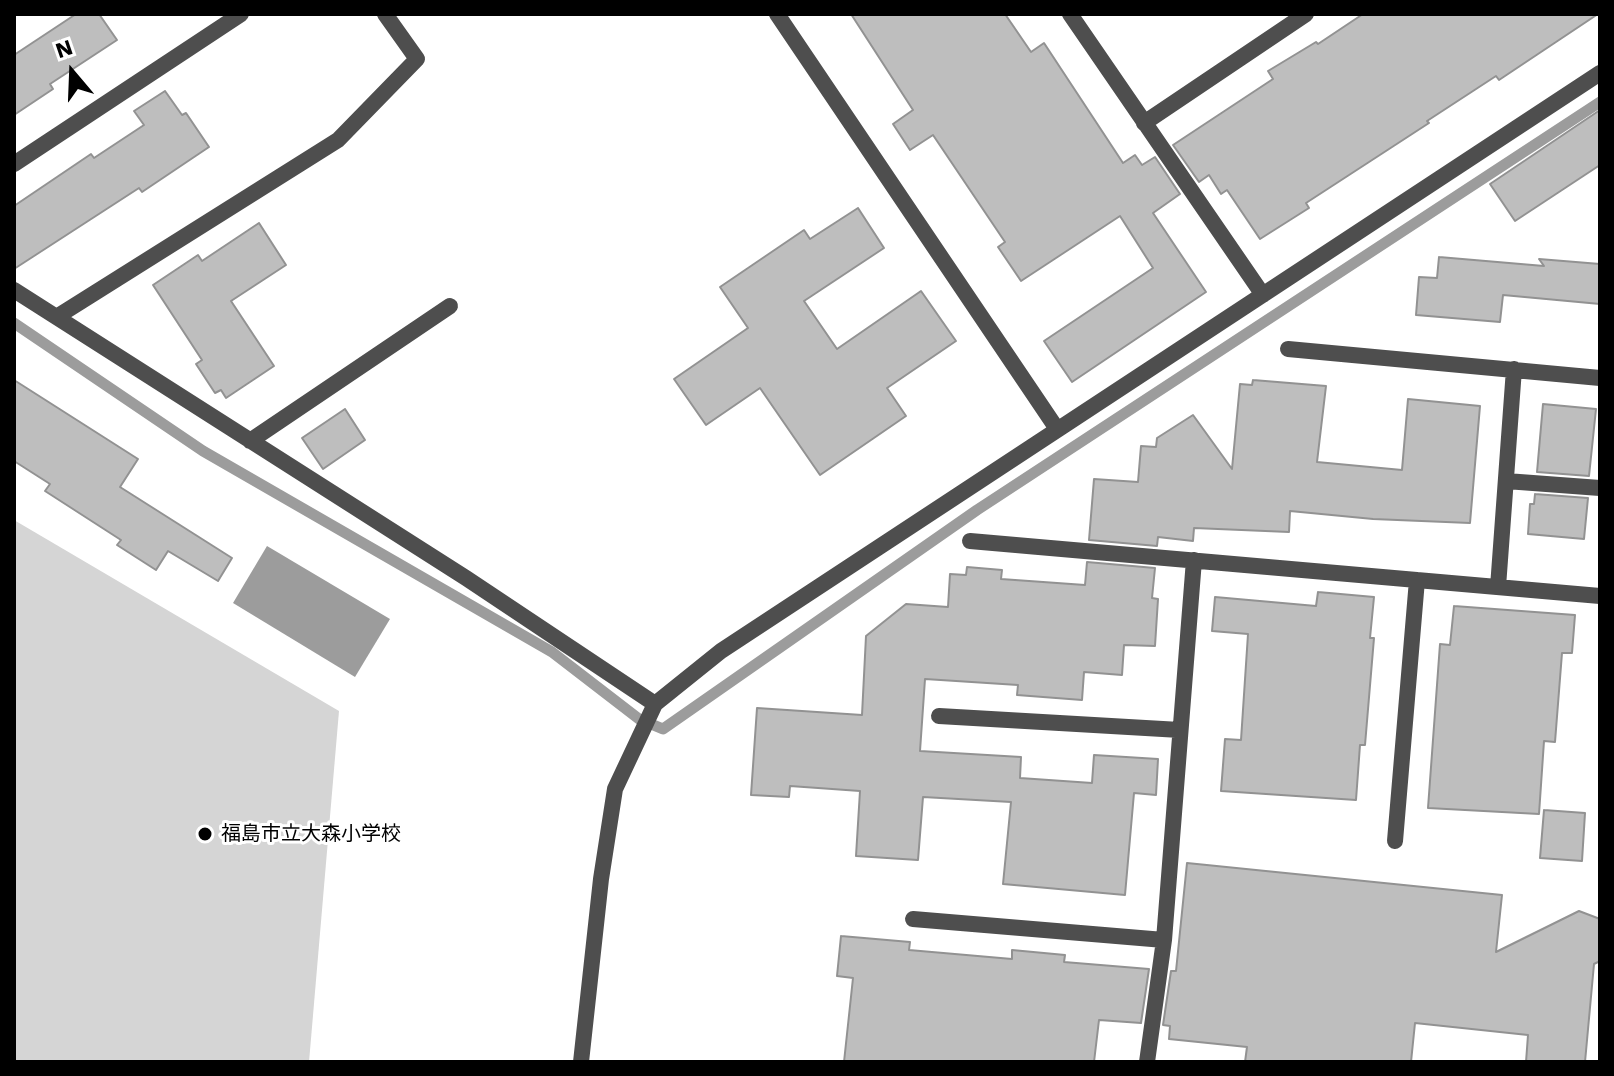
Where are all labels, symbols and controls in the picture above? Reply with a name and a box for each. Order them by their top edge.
north arrow [32,32,112,112]
text: N [52,34,76,63]
place label: 福島市立大森小学校 [221,822,401,846]
marker: 福島市立大森小学校 [196,825,214,843]

